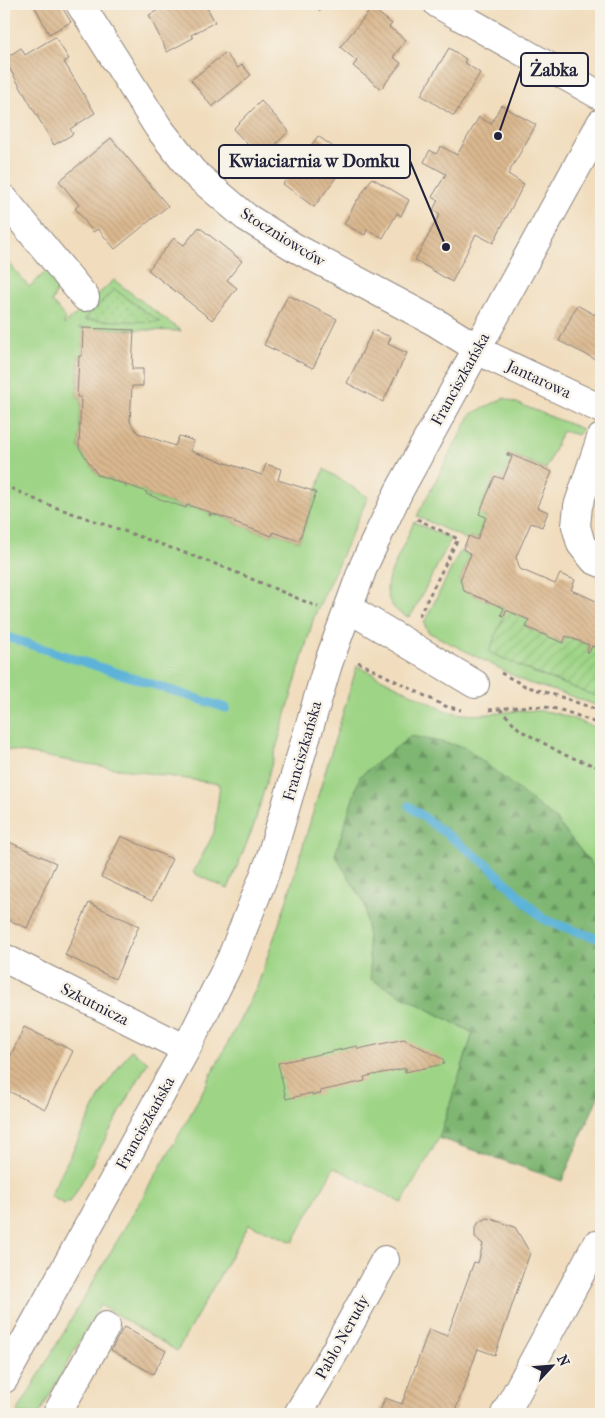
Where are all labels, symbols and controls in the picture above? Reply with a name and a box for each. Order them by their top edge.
callout: Żabka [521,53,588,86]
text: Żabka [530,58,578,81]
callout: Kwiaciarnia w Domku [219,145,410,178]
text: Kwiaciarnia w Domku [229,151,400,172]
street label: Stoczniowców [237,203,330,271]
street label: Franciszkańska [427,329,494,429]
street label: Jantarowa [502,355,575,402]
street label: Franciszkańska [279,698,326,803]
street label: Szkutnicza [58,979,133,1029]
street label: Franciszkańska [112,1073,179,1173]
street label: Pablo Nerudy [311,1291,373,1383]
north arrow [528,1340,578,1390]
text: N [553,1352,573,1369]

